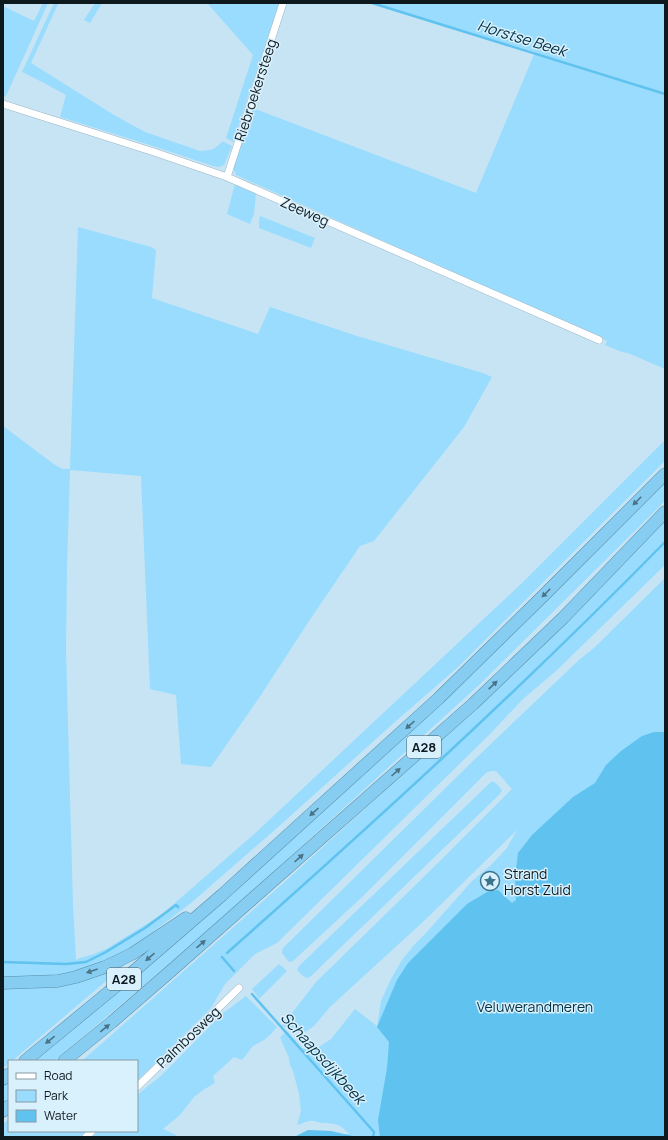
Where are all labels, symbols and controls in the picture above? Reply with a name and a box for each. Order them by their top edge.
water label: Horstse Beek [475,15,571,62]
street label: Riebroekersteeg [229,36,281,144]
street label: Zeeweg [278,192,332,230]
one-way arrow [633,496,642,506]
one-way arrow [541,588,551,598]
one-way arrow [488,680,498,690]
one-way arrow [405,720,415,729]
road number: A28 [407,736,441,758]
one-way arrow [392,768,401,777]
one-way arrow [309,807,318,816]
one-way arrow [294,854,304,863]
place label: Strand Horst Zuid [504,864,571,899]
place icon: Strand Horst Zuid [479,870,501,892]
one-way arrow [197,940,206,949]
one-way arrow [145,953,155,962]
road number: A28 [107,968,141,990]
one-way arrow [86,969,98,975]
park label: Veluwerandmeren [477,997,593,1016]
street label: Palmbosweg [152,1002,224,1072]
water label: Schaapsdijkbeek [276,1007,372,1110]
one-way arrow [100,1023,111,1032]
one-way arrow [45,1036,55,1045]
legend [8,1060,138,1132]
text: Road [44,1067,72,1084]
text: Park [44,1087,69,1104]
text: Water [44,1107,78,1124]

